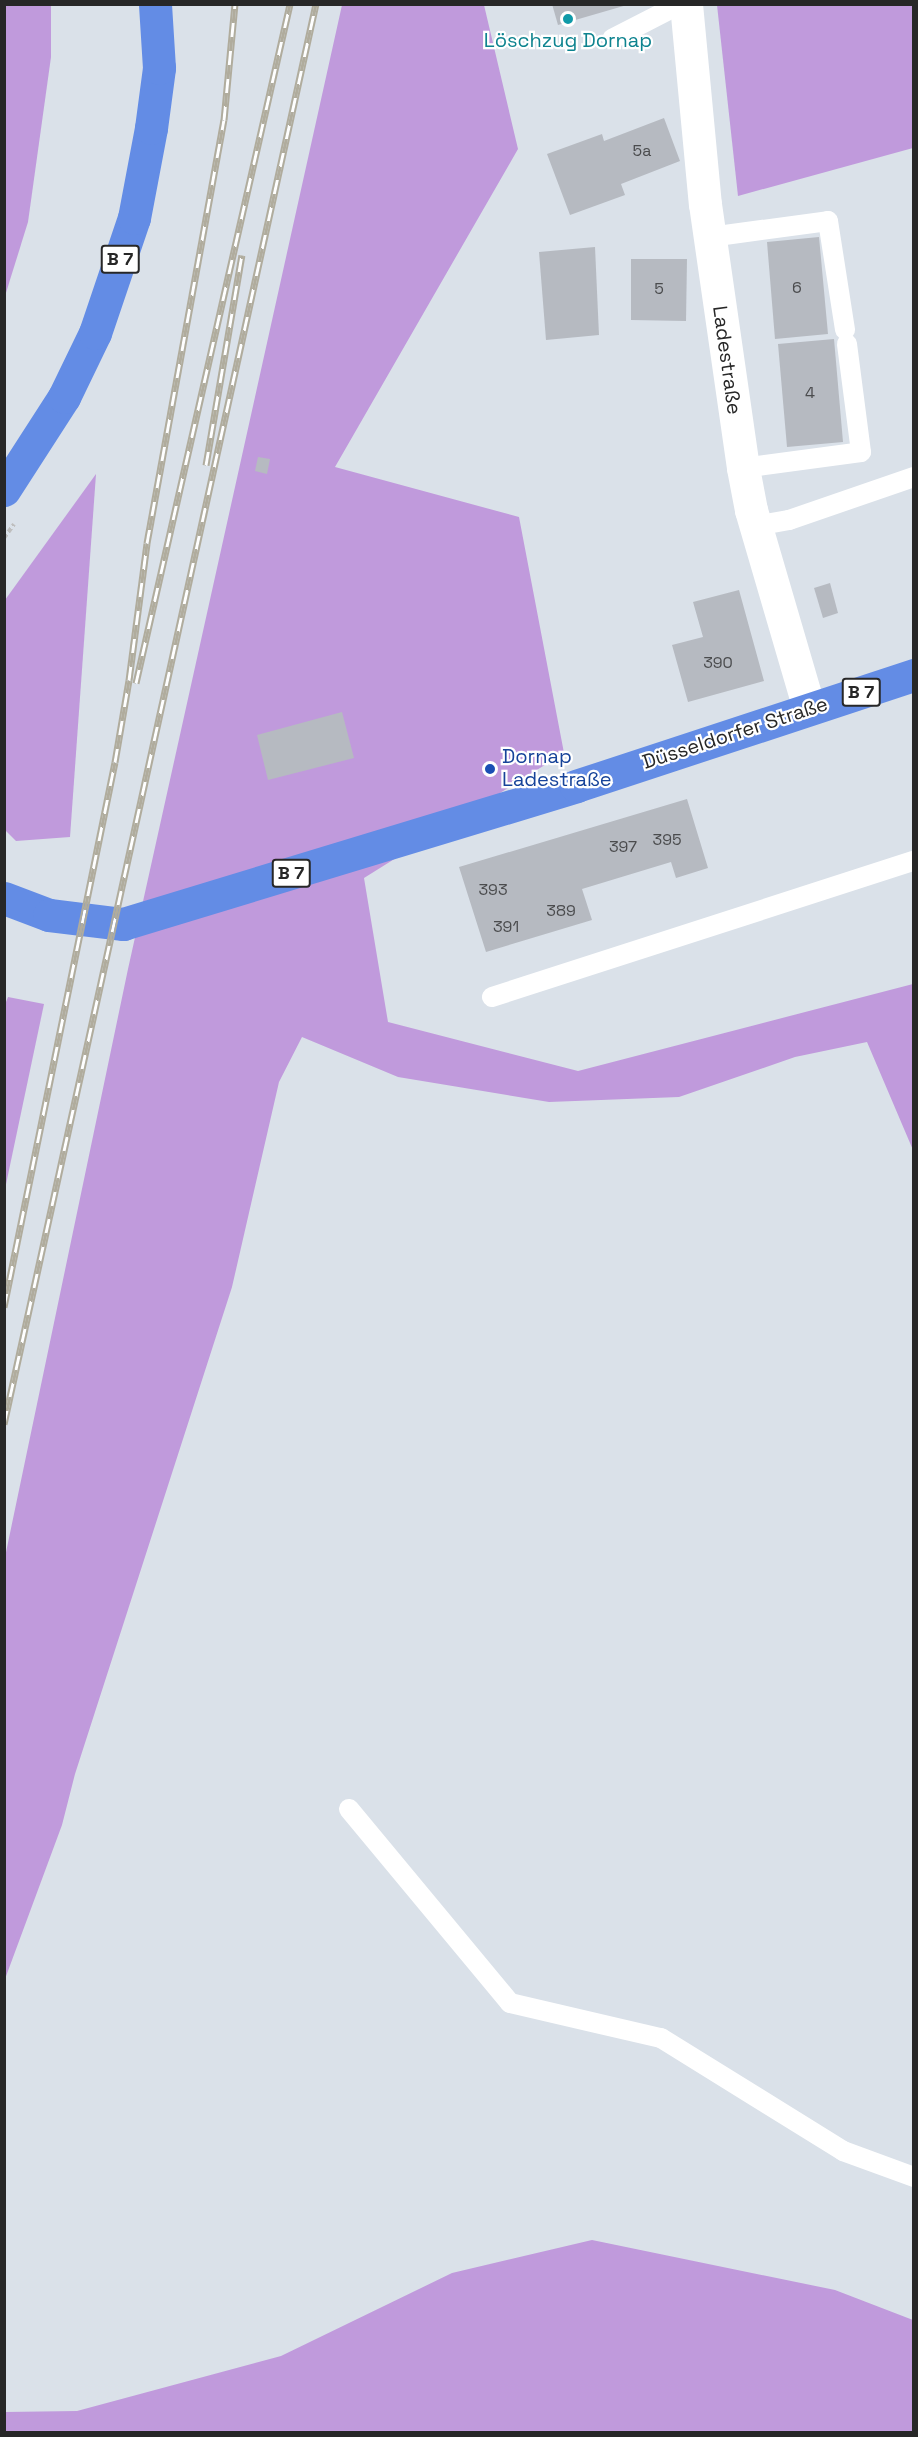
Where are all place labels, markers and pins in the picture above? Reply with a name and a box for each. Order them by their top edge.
marker: Löschzug Dornap [561,12,575,26]
place label: Löschzug Dornap [484,28,652,52]
place label: Dornap Ladestraße [502,745,611,792]
marker: Dornap Ladestraße [483,762,497,776]

